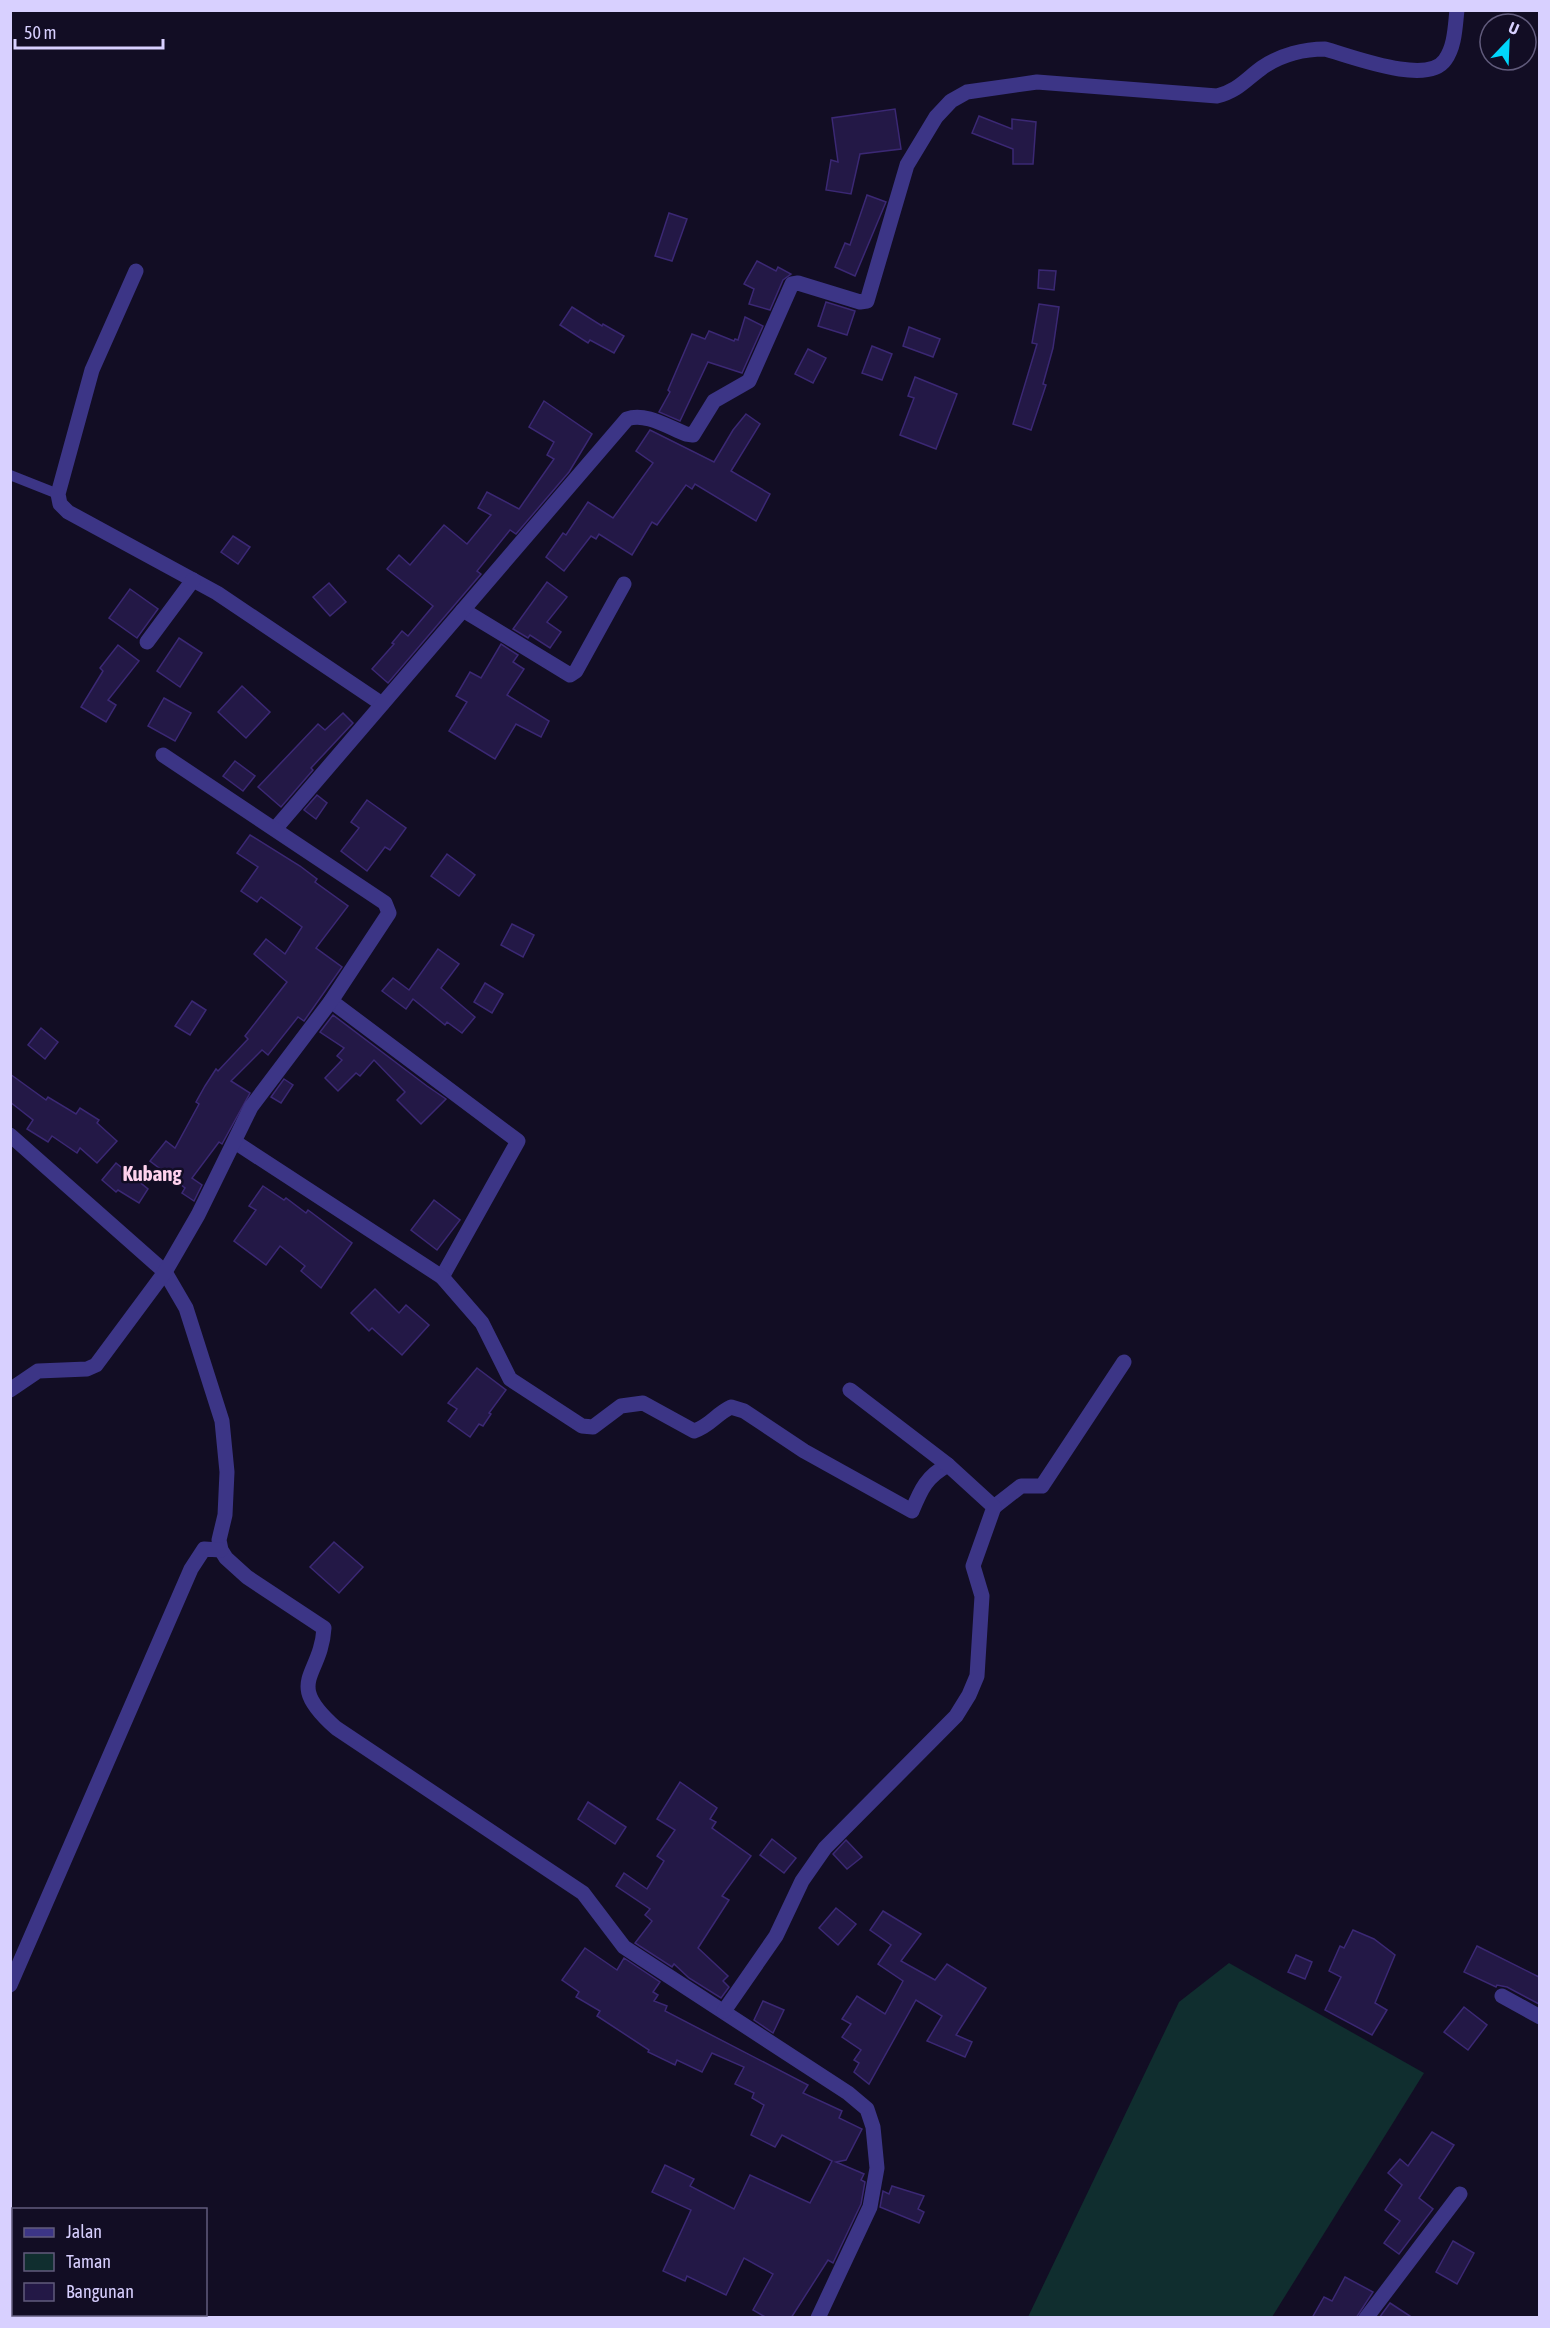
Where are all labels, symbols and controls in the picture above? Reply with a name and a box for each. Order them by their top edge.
scale bar [15,12,164,50]
north arrow [1478,12,1538,72]
text: U [1506,18,1522,38]
text: 50 m [24,22,56,43]
district label: Kubang [122,1161,183,1185]
legend [12,2208,207,2316]
text: Jalan [66,2221,102,2242]
text: Taman [66,2251,111,2272]
text: Bangunan [66,2281,134,2302]

